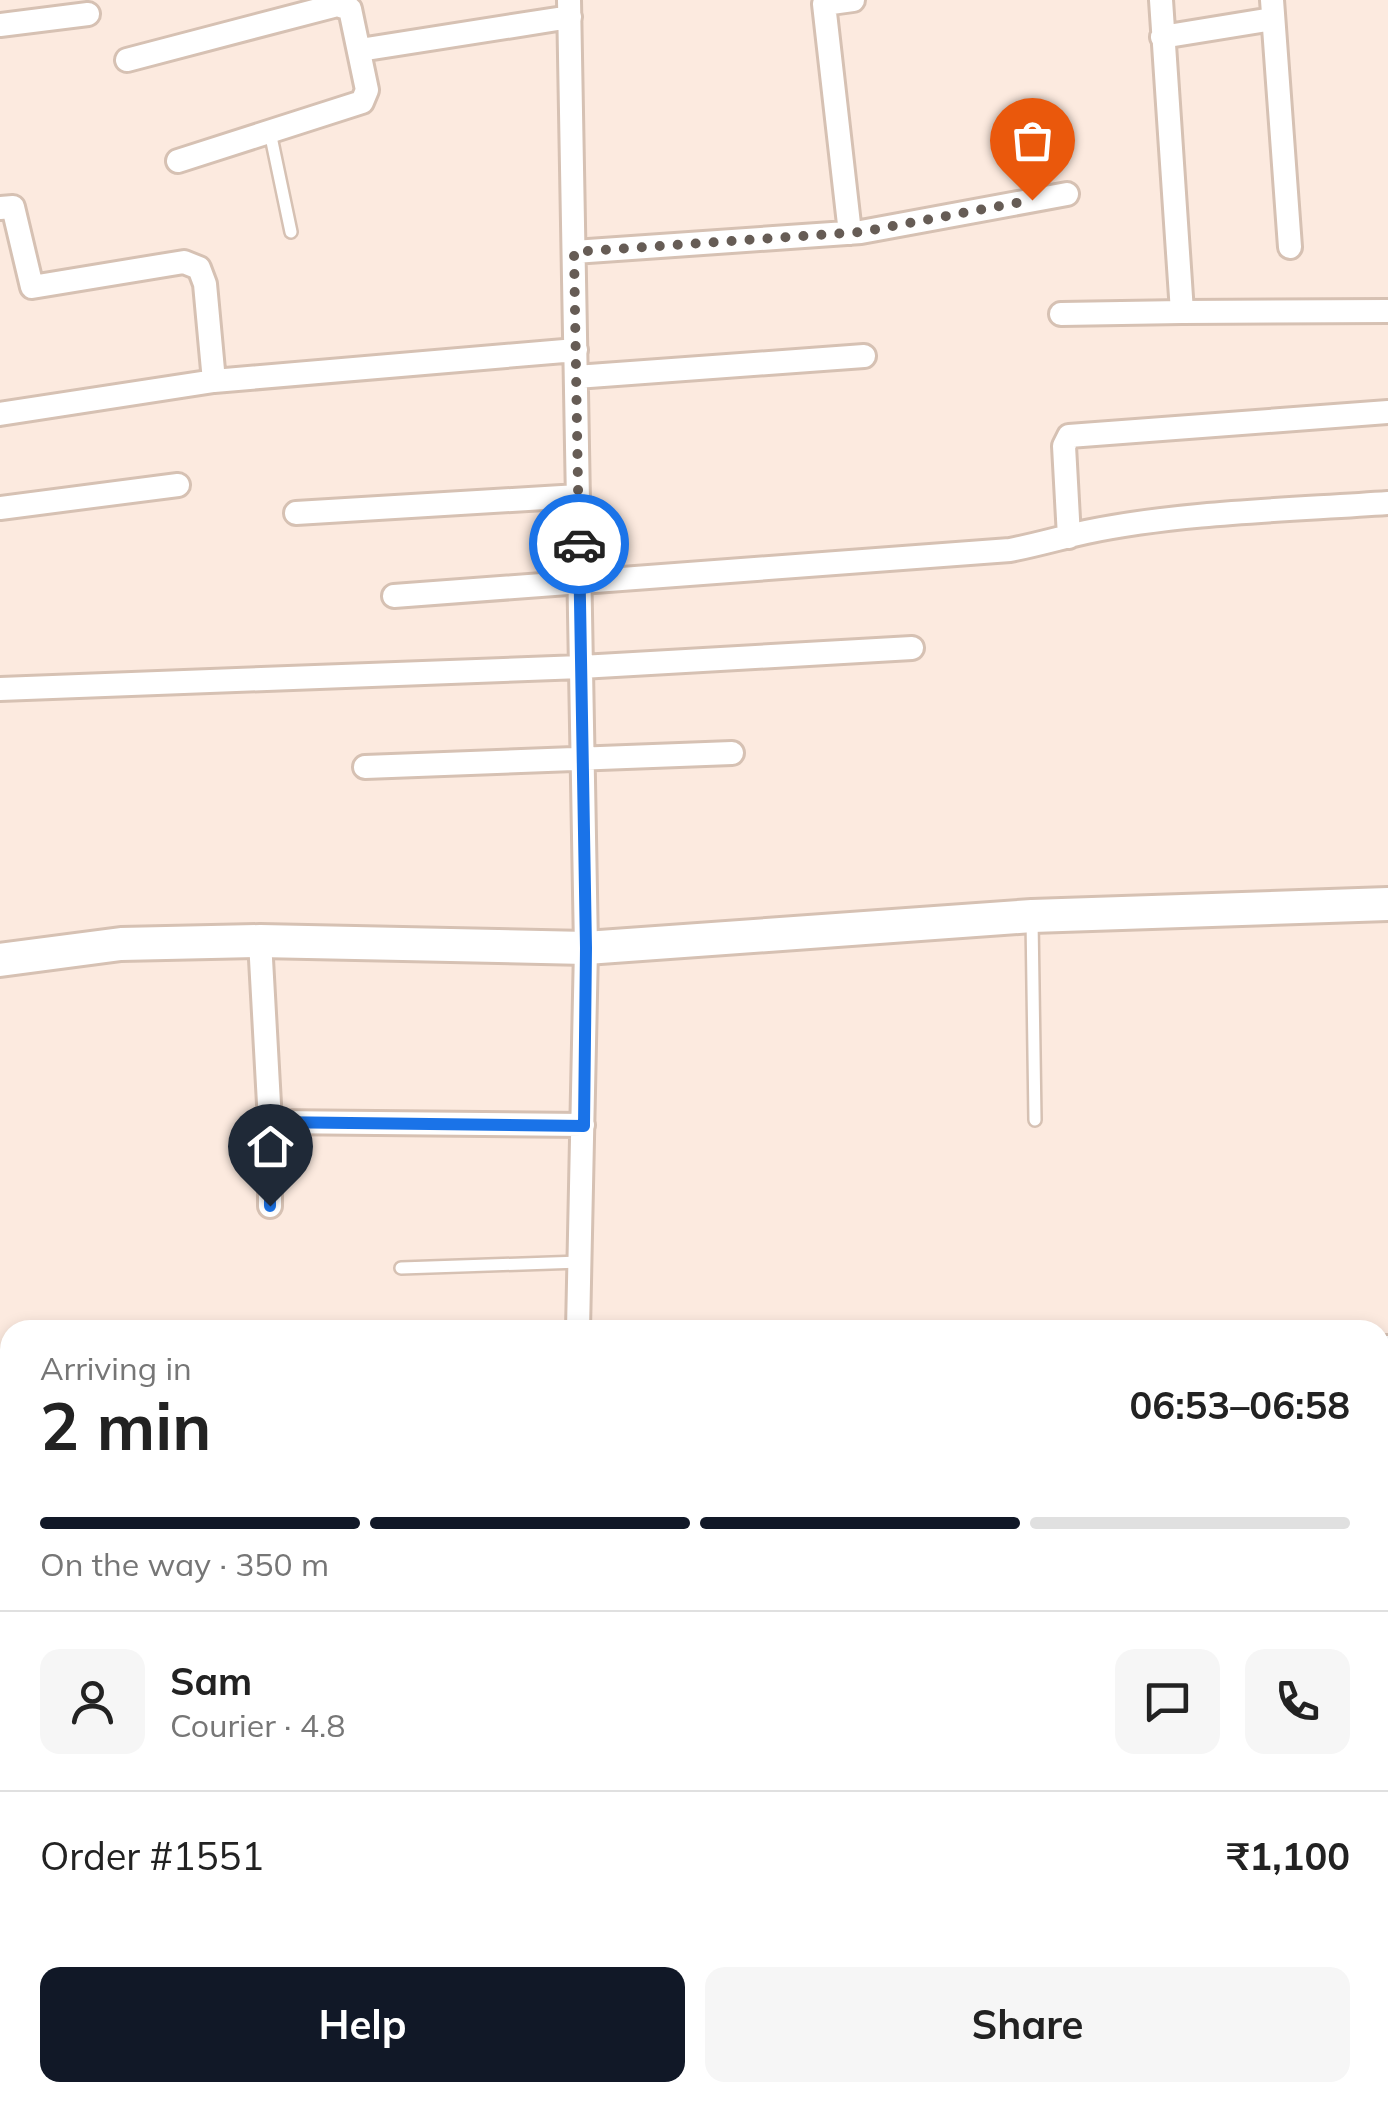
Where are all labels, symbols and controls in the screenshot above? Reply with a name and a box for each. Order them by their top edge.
pin [990,98,1075,201]
icon: bag [1005,113,1060,168]
courier [529,494,629,594]
icon: car [552,517,607,572]
pin [228,1104,313,1207]
icon: home [243,1119,298,1174]
text: Arriving in [40,1348,192,1388]
text: 06:53–06:58 [1130,1381,1350,1429]
text: 2 min [40,1385,211,1466]
text: On the way · 350 m [40,1544,329,1584]
button: person [40,1649,145,1754]
button: chat [1115,1649,1220,1754]
button: phone [1245,1649,1350,1754]
text: Sam [170,1657,252,1705]
text: Courier · 4.8 [170,1705,346,1745]
text: Order #1551 [40,1832,264,1880]
text: ₹1,100 [1227,1832,1350,1880]
button: Help [40,1967,685,2082]
button: Share [705,1967,1350,2082]

